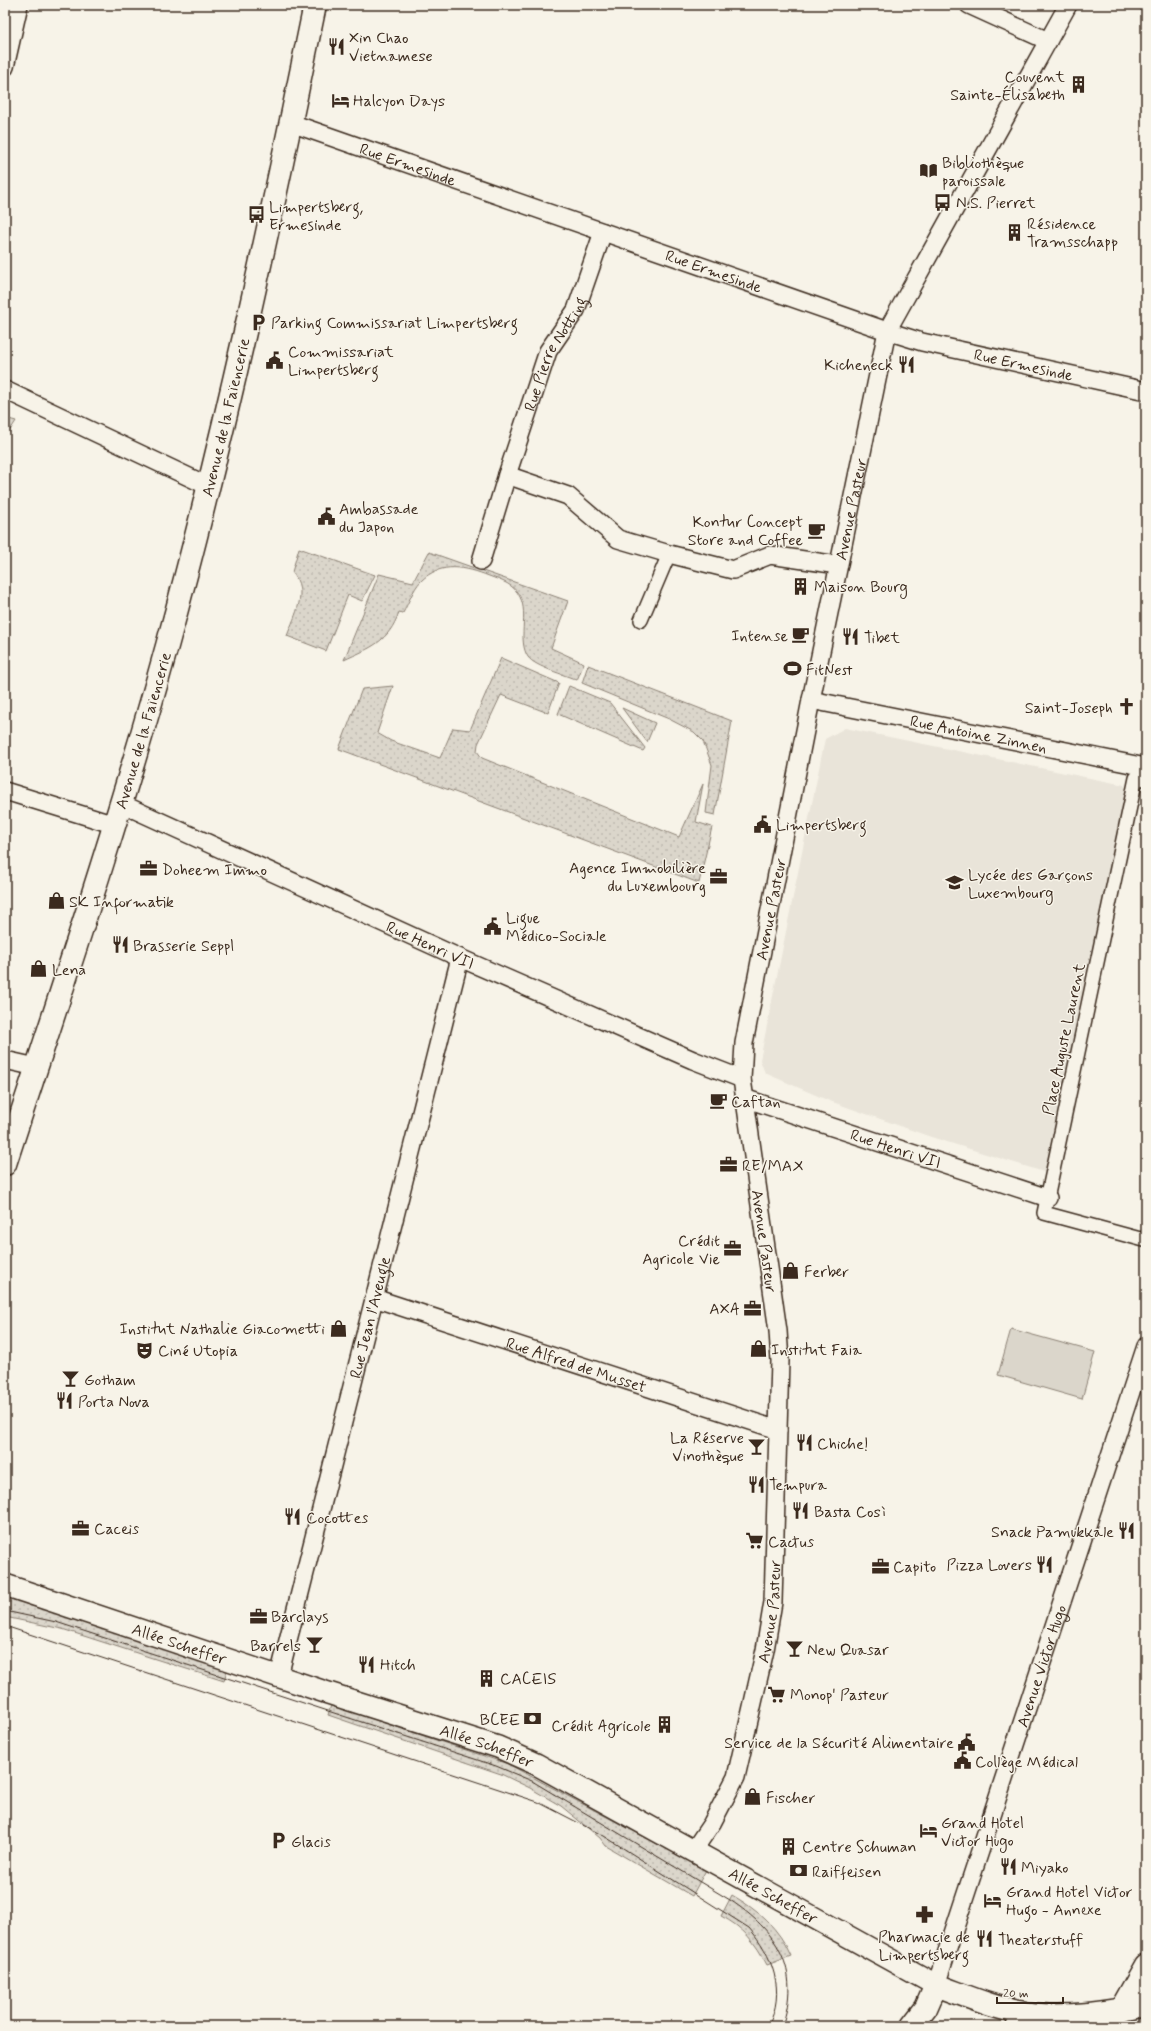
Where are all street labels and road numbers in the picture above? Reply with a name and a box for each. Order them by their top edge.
street label: Rue Ermesinde [356,139,459,192]
street label: Rue Ermesinde [662,245,765,299]
street label: Rue Pierre Notting [520,294,593,414]
street label: Avenue de la Faïencerie [197,336,255,499]
street label: Rue Ermesinde [972,345,1075,387]
street label: Avenue Pasteur [831,456,873,562]
street label: Avenue de la Faïencerie [111,650,177,812]
street label: Rue Antoine Zinnen [908,711,1049,759]
street label: Avenue Pasteur [751,856,792,962]
street label: Rue Henri VII [383,917,477,975]
street label: Place Auguste Laurent [1038,961,1091,1117]
street label: Rue Henri VII [847,1125,944,1174]
street label: Avenue Pasteur [746,1188,781,1294]
street label: Rue Jean l'Aveugle [345,1254,396,1381]
street label: Rue Alfred de Musset [503,1333,649,1398]
street label: Avenue Pasteur [753,1559,786,1665]
street label: Avenue Victor Hugo [1012,1602,1072,1730]
street label: Allée Scheffer [129,1619,230,1671]
street label: Allée Scheffer [437,1720,537,1774]
street label: Allée Scheffer [725,1864,822,1930]

